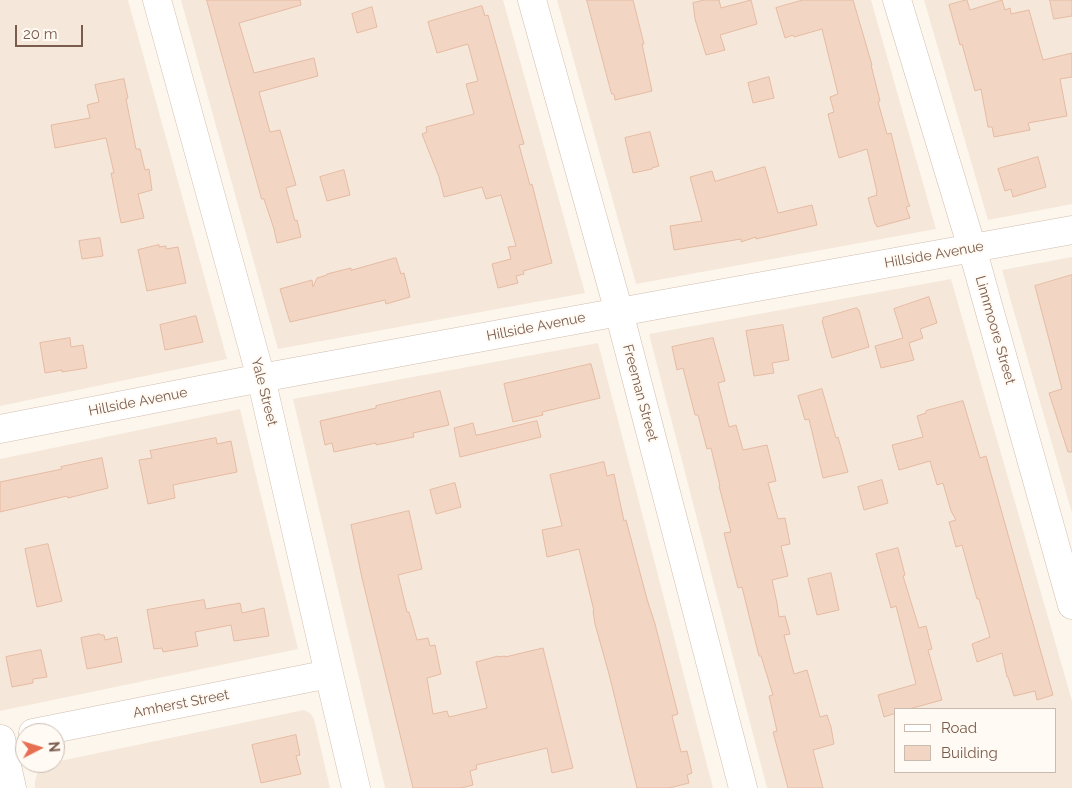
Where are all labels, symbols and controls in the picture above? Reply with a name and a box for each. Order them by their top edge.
scale bar [18,15,85,47]
text: 20 m [23,25,58,43]
street label: Hillside Avenue [883,238,985,272]
street label: Linnmoore Street [971,274,1019,386]
street label: Hillside Avenue [485,309,587,345]
street label: Freeman Street [619,343,661,443]
street label: Yale Street [247,356,281,428]
street label: Hillside Avenue [87,384,189,420]
street label: Amherst Street [132,686,230,722]
legend [894,708,1057,773]
text: Road [941,719,977,737]
north arrow [15,723,65,773]
text: N [46,741,62,753]
text: Building [941,744,998,762]

